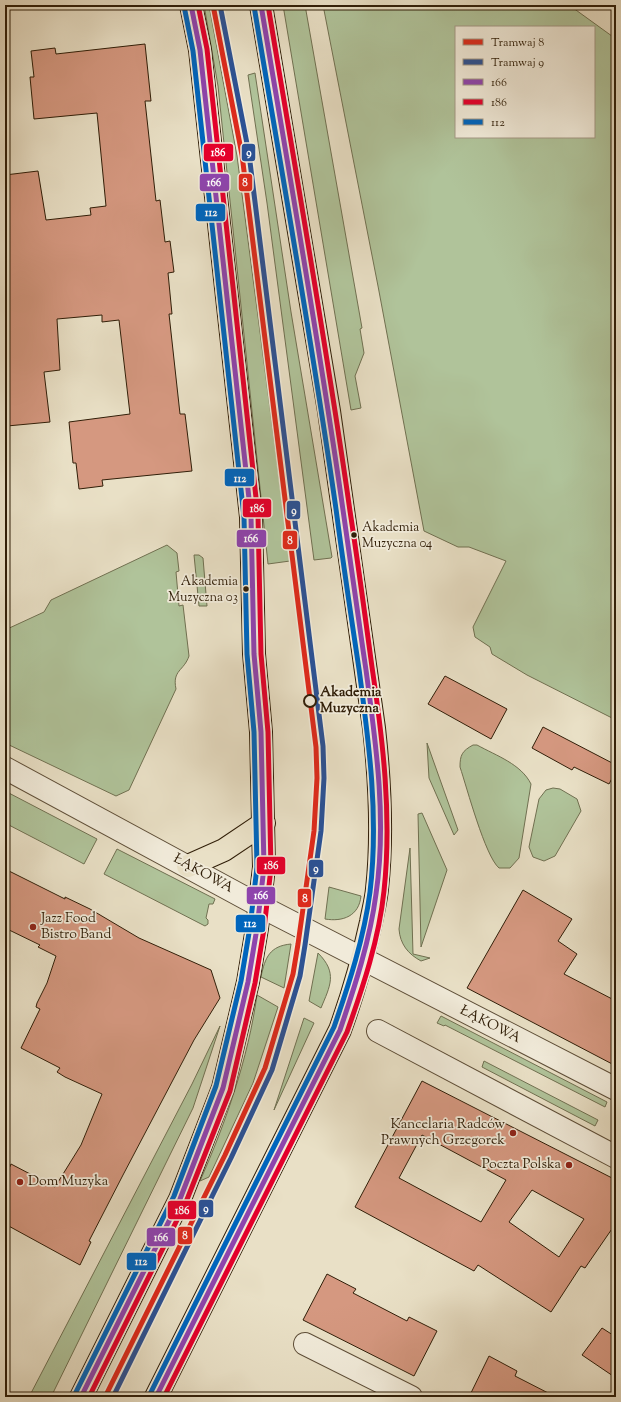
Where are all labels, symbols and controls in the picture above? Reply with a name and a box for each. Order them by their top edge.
legend [455,26,595,138]
text: Tramwaj 8 [491,34,544,52]
text: Tramwaj 9 [491,54,544,72]
text: 166 [491,74,507,92]
text: 186 [491,94,507,112]
text: 112 [491,114,505,132]
line badge: 186 [203,143,234,162]
line badge: 9 [241,143,256,162]
text: 186 [210,145,226,161]
text: 9 [246,145,252,161]
line badge: 166 [199,173,230,192]
line badge: 8 [238,173,253,192]
text: 166 [206,175,222,191]
text: 8 [242,175,248,191]
line badge: 112 [195,203,226,222]
text: 112 [204,205,218,221]
line badge: 112 [224,468,255,487]
text: 112 [233,471,247,487]
line badge: 186 [242,498,272,518]
line badge: 9 [286,500,301,520]
text: 186 [249,501,265,517]
text: 9 [291,503,297,519]
place label: Akademia Muzyczna 04 [362,519,433,553]
line badge: 166 [236,529,267,548]
line badge: 8 [282,530,298,550]
marker: Akademia Muzyczna 04 [349,530,359,540]
text: 166 [243,531,259,547]
text: 8 [287,533,293,549]
place label: Akademia Muzyczna 03 [168,573,238,607]
marker: Akademia Muzyczna 03 [241,584,251,594]
place label: Akademia Muzyczna [320,683,382,719]
marker: Akademia Muzyczna [303,694,317,708]
street label: ŁĄKOWA [169,849,237,899]
line badge: 186 [256,856,286,875]
text: 186 [263,858,279,874]
line badge: 9 [308,859,324,878]
text: 9 [313,861,319,877]
line badge: 166 [246,886,276,905]
text: 166 [253,888,269,904]
line badge: 8 [297,888,312,908]
text: 8 [302,891,308,907]
place label: Jazz Food Bistro Band [40,909,111,945]
line badge: 112 [235,914,266,933]
text: 112 [243,916,257,932]
marker: Jazz Food Bistro Band [28,922,38,932]
street label: ŁĄKOWA [456,1001,524,1049]
place label: Kancelaria Radców Prawnych Grzegorek [381,1115,506,1151]
marker: Kancelaria Radców Prawnych Grzegorek [508,1128,518,1138]
place label: Poczta Polska [482,1155,562,1175]
marker: Poczta Polska [564,1160,574,1170]
place label: Dom Muzyka [28,1172,109,1192]
marker: Dom Muzyka [15,1177,25,1187]
line badge: 9 [198,1199,214,1218]
line badge: 186 [167,1200,197,1220]
text: 9 [203,1201,209,1217]
text: 186 [174,1203,190,1219]
line badge: 8 [177,1226,193,1245]
line badge: 166 [146,1227,176,1247]
text: 8 [182,1228,188,1244]
text: 166 [153,1230,169,1246]
line badge: 112 [126,1252,157,1271]
text: 112 [134,1254,148,1270]

